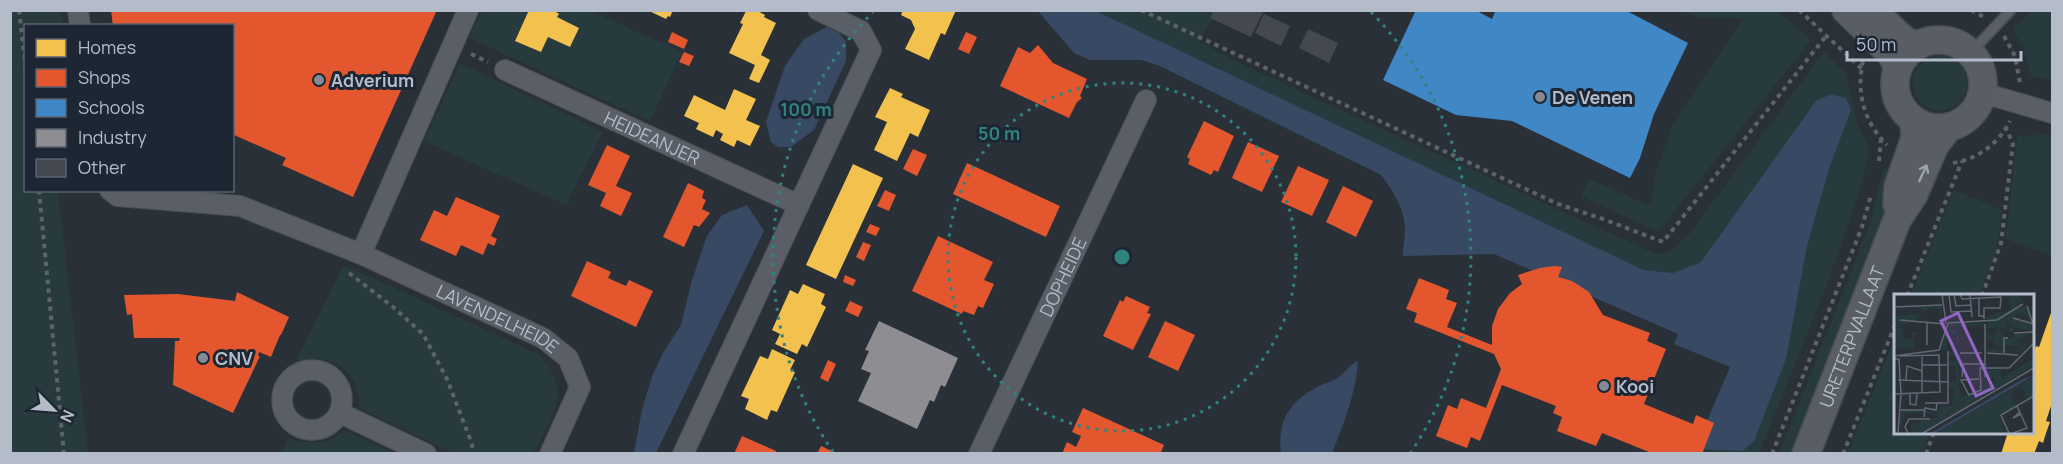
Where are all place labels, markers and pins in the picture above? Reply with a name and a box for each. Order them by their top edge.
place label: Adverium [331,68,414,92]
marker: Adverium [312,73,326,87]
place label: De Venen [1552,85,1633,109]
marker: De Venen [1533,90,1547,104]
centre of rings [1112,247,1132,267]
place label: CNV [215,346,253,370]
marker: CNV [196,351,210,365]
place label: Kooi [1616,374,1654,398]
marker: Kooi [1597,379,1611,393]

